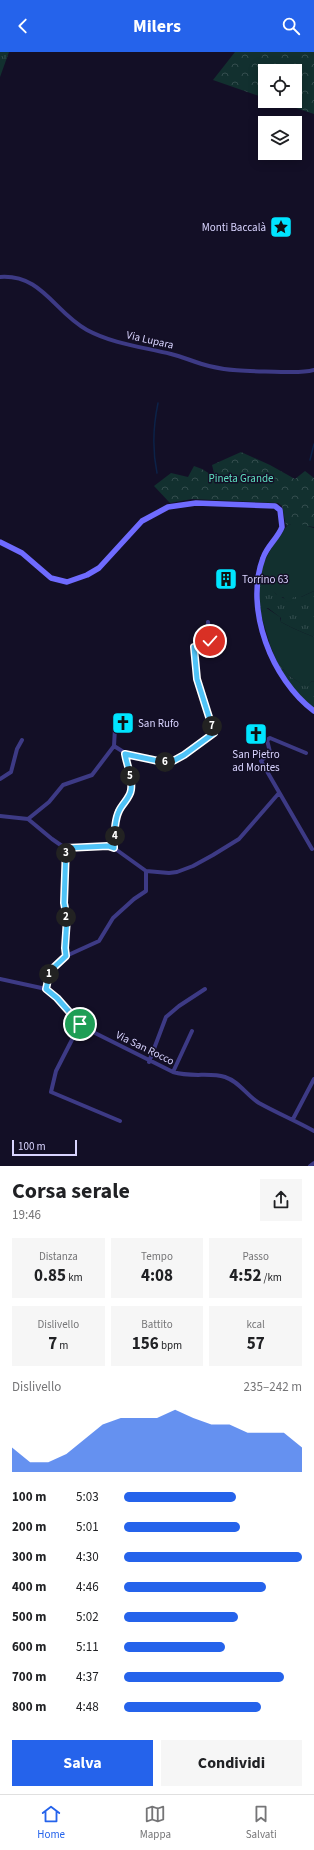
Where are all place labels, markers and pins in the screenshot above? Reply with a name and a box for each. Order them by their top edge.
place icon: Monti Baccalà [268,214,294,240]
place label: Monti Baccalà [202,220,266,235]
building icon: Torrino 63 [213,566,239,592]
place label: Torrino 63 [242,572,289,587]
pin [193,624,227,658]
church icon: San Rufo [110,710,136,736]
place label: San Rufo [138,716,179,731]
pin: 7 [202,716,222,736]
church icon: San Pietro ad Montes [243,721,269,747]
place label: San Pietro ad Montes [232,747,280,775]
pin: 6 [155,752,175,772]
pin: 5 [120,766,140,786]
pin: 4 [105,826,125,846]
pin: 3 [56,843,76,863]
pin: 2 [56,907,76,927]
pin: 1 [39,964,59,984]
pin [63,1007,97,1041]

